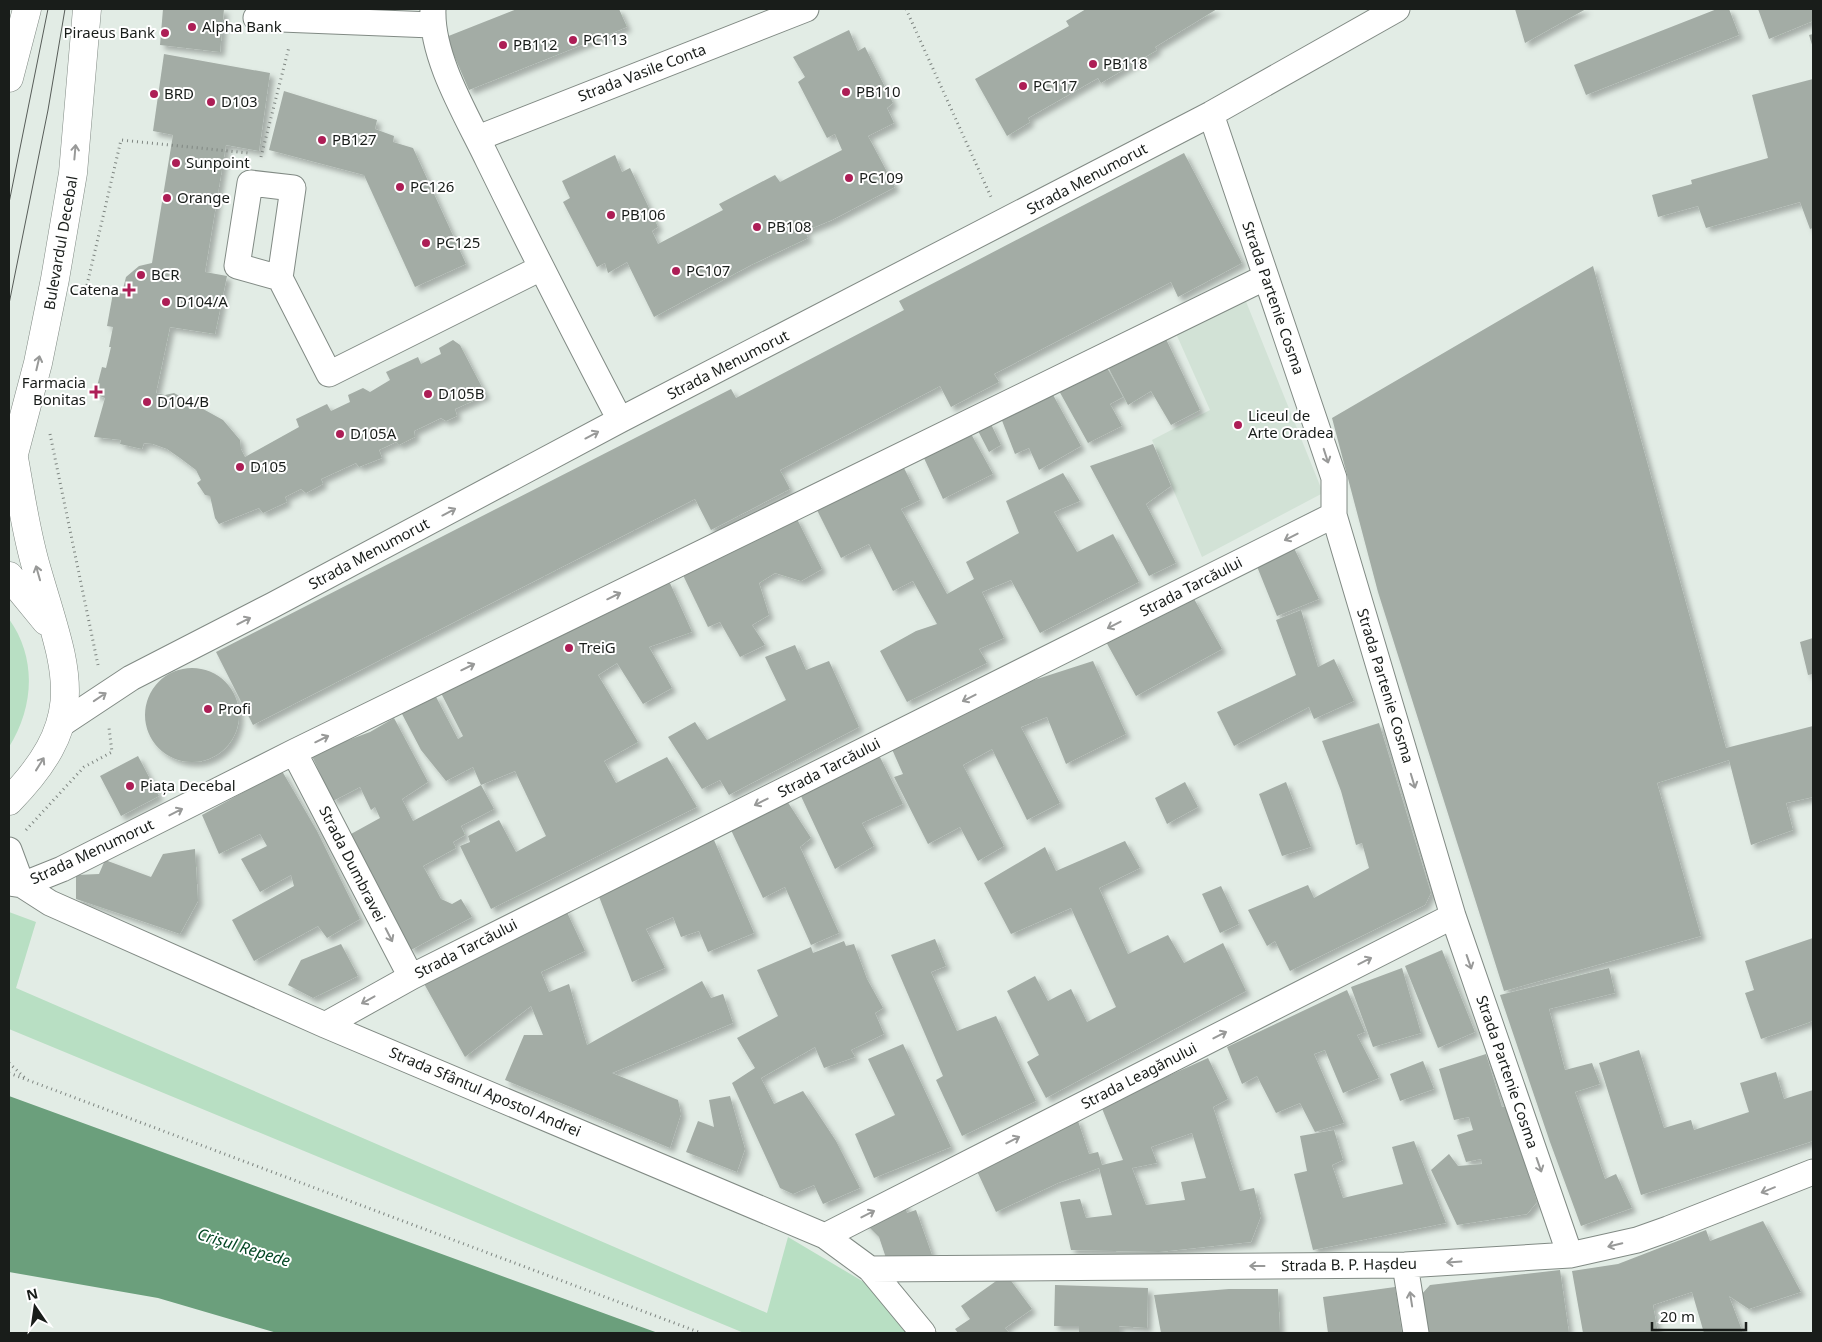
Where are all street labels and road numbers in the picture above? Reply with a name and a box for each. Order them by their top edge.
street label: Strada Vasile Conta [575,38,709,106]
street label: Strada Menumorut [1023,138,1151,218]
street label: Bulevardul Decebal [38,174,82,311]
street label: Strada Partenie Cosma [1238,218,1310,377]
street label: Strada Menumorut [663,324,792,403]
street label: Strada Menumorut [305,513,433,593]
street label: Strada Tarcăului [1136,552,1245,621]
street label: Strada Partenie Cosma [1353,606,1419,765]
street label: Strada Tarcăului [774,733,883,802]
street label: Strada Dumbravei [315,802,391,925]
street label: Strada Menumorut [27,813,157,888]
street label: Strada Tarcăului [411,914,520,983]
street label: Strada Partenie Cosma [1472,992,1544,1151]
street label: Strada Leagănului [1077,1037,1200,1113]
street label: Strada Sfântul Apostol Andrei [386,1041,584,1141]
street label: Strada B. P. Hașdeu [1281,1253,1417,1275]

